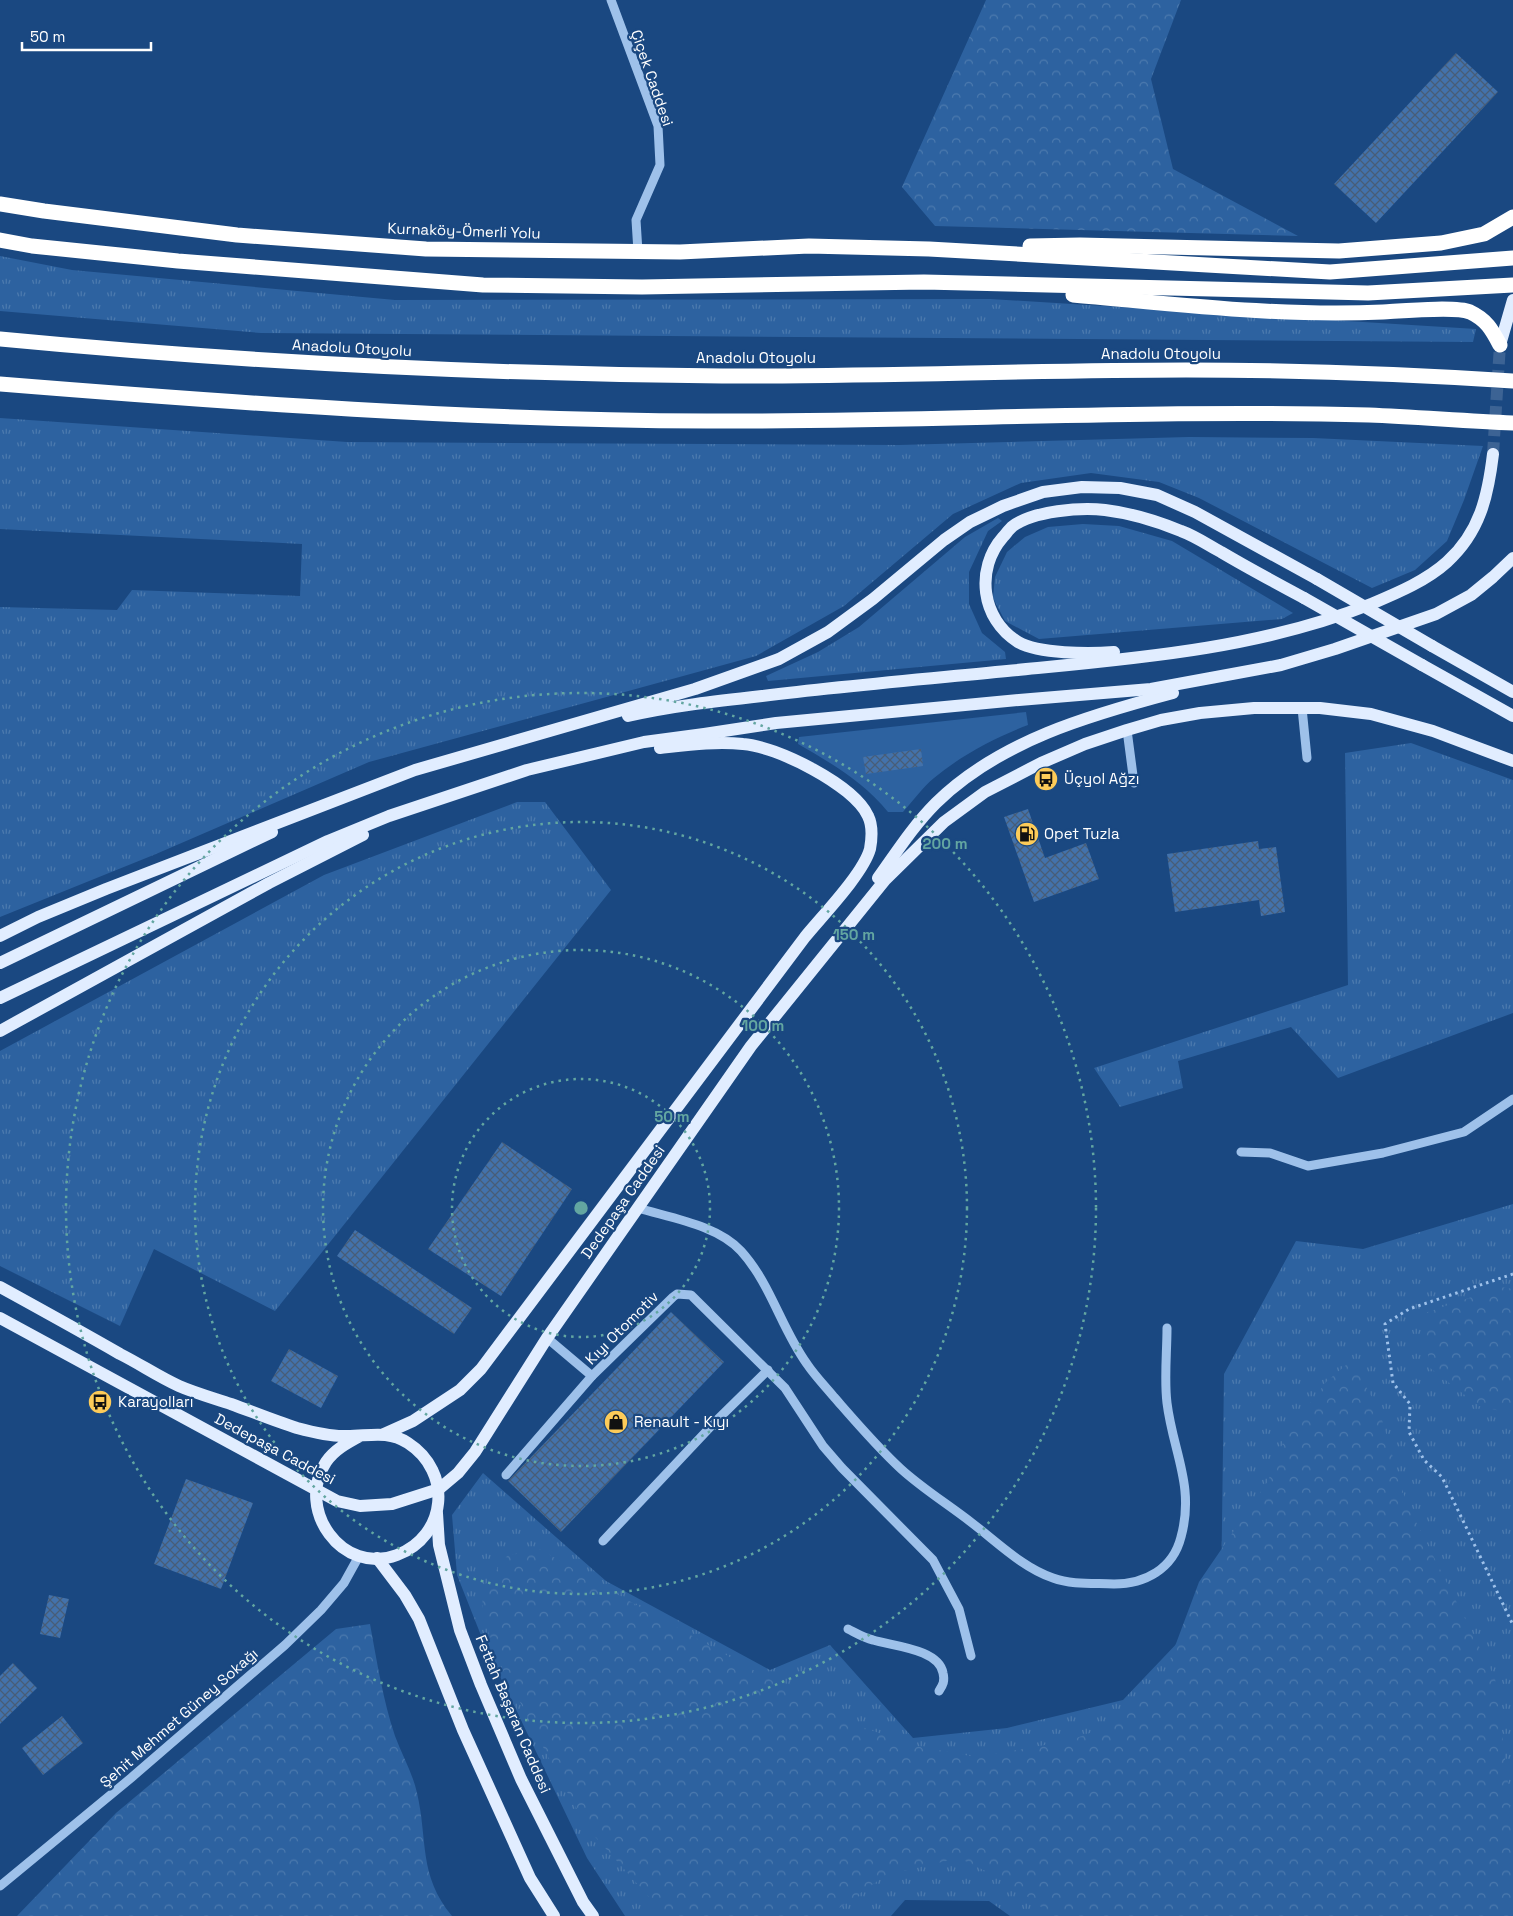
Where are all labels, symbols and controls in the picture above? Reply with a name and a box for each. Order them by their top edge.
scale bar [22,20,151,52]
text: 50 m [30,27,65,46]
street label: Çiçek Caddesi [627,27,678,129]
street label: Kurnaköy-Ömerli Yolu [387,218,541,243]
street label: Anadolu Otoyolu [292,335,412,360]
street label: Anadolu Otoyolu [1101,344,1221,363]
street label: Anadolu Otoyolu [696,348,816,367]
bus stop icon: Üçyol Ağzı [1033,766,1059,792]
place label: Üçyol Ağzı [1064,769,1139,788]
fuel station icon: Opet Tuzla [1014,821,1040,847]
place label: Opet Tuzla [1044,824,1120,843]
text: 200 m [923,834,967,853]
text: 150 m [833,925,875,944]
text: 100 m [742,1016,784,1035]
text: 50 m [654,1107,690,1126]
street label: Dedepaşa Caddesi [576,1141,669,1262]
centre of rings [572,1199,590,1217]
street label: Kıyı Otomotiv [581,1287,662,1368]
bus stop icon: Karayolları [87,1389,113,1415]
place label: Karayolları [118,1392,193,1411]
street label: Dedepaşa Caddesi [212,1409,339,1488]
shop icon: Renault - Kıyı [603,1409,629,1435]
place label: Renault - Kıyı [634,1412,729,1431]
street label: Fettah Başaran Caddesi [471,1632,555,1796]
street label: Şehit Mehmet Güney Sokağı [96,1644,262,1791]

